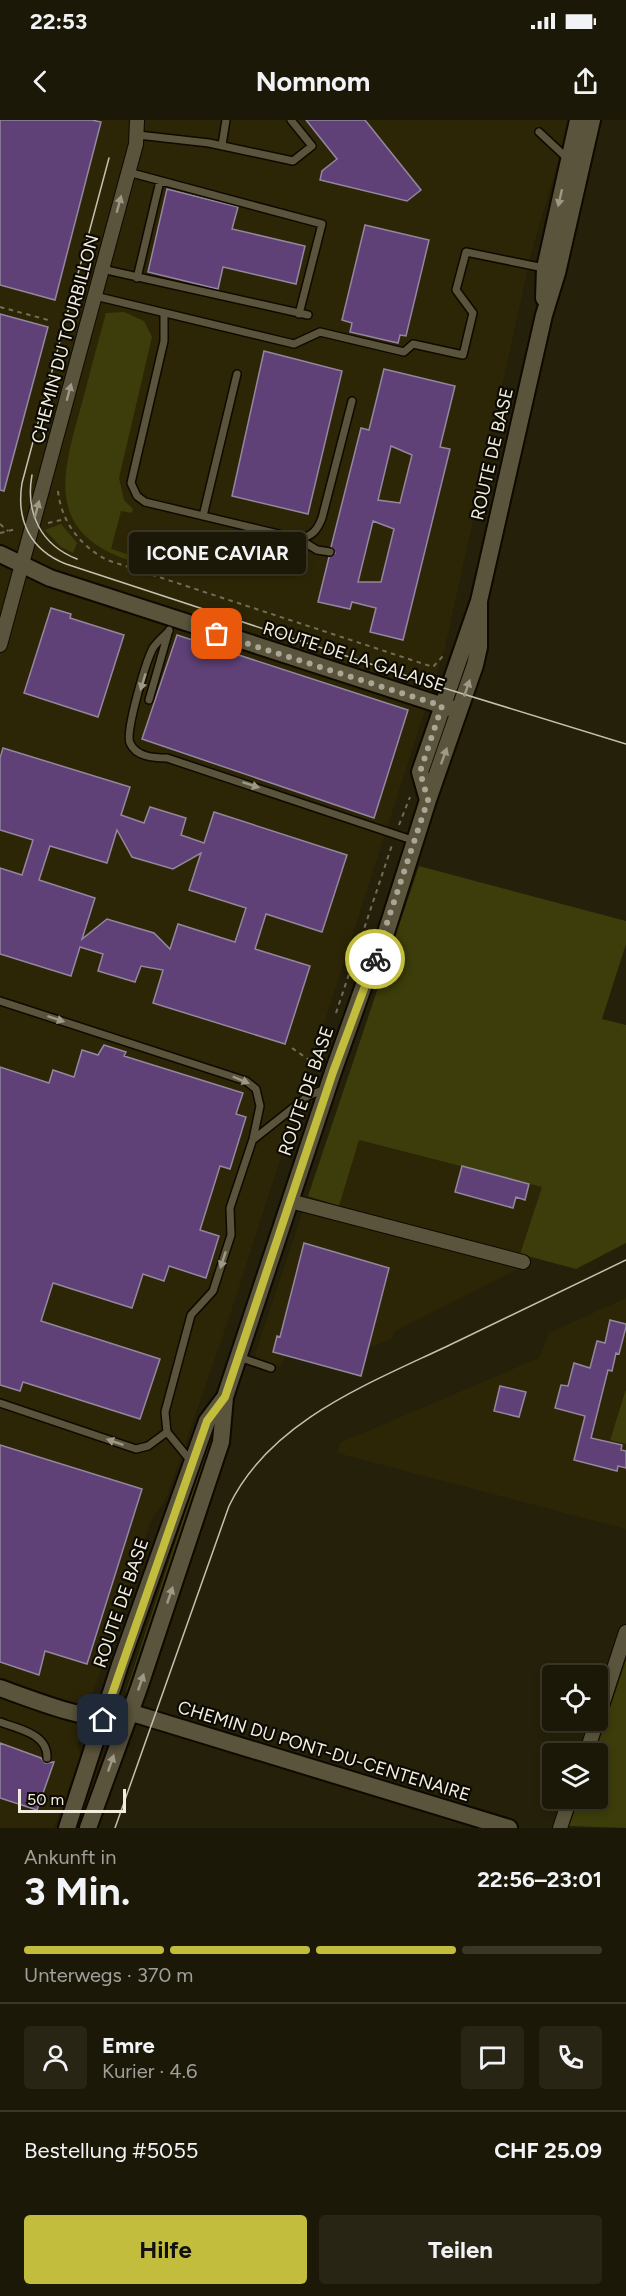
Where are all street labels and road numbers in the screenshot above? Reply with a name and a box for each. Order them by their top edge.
street label: CHEMIN DU TOURBILLON [27,232,103,446]
street label: ROUTE DE BASE [466,386,518,522]
street label: ROUTE DE LA GALAISE [260,617,448,697]
street label: ROUTE DE BASE [274,1023,338,1159]
street label: ROUTE DE BASE [89,1535,153,1671]
street label: CHEMIN DU PONT-DU-CENTENAIRE [175,1696,473,1806]

